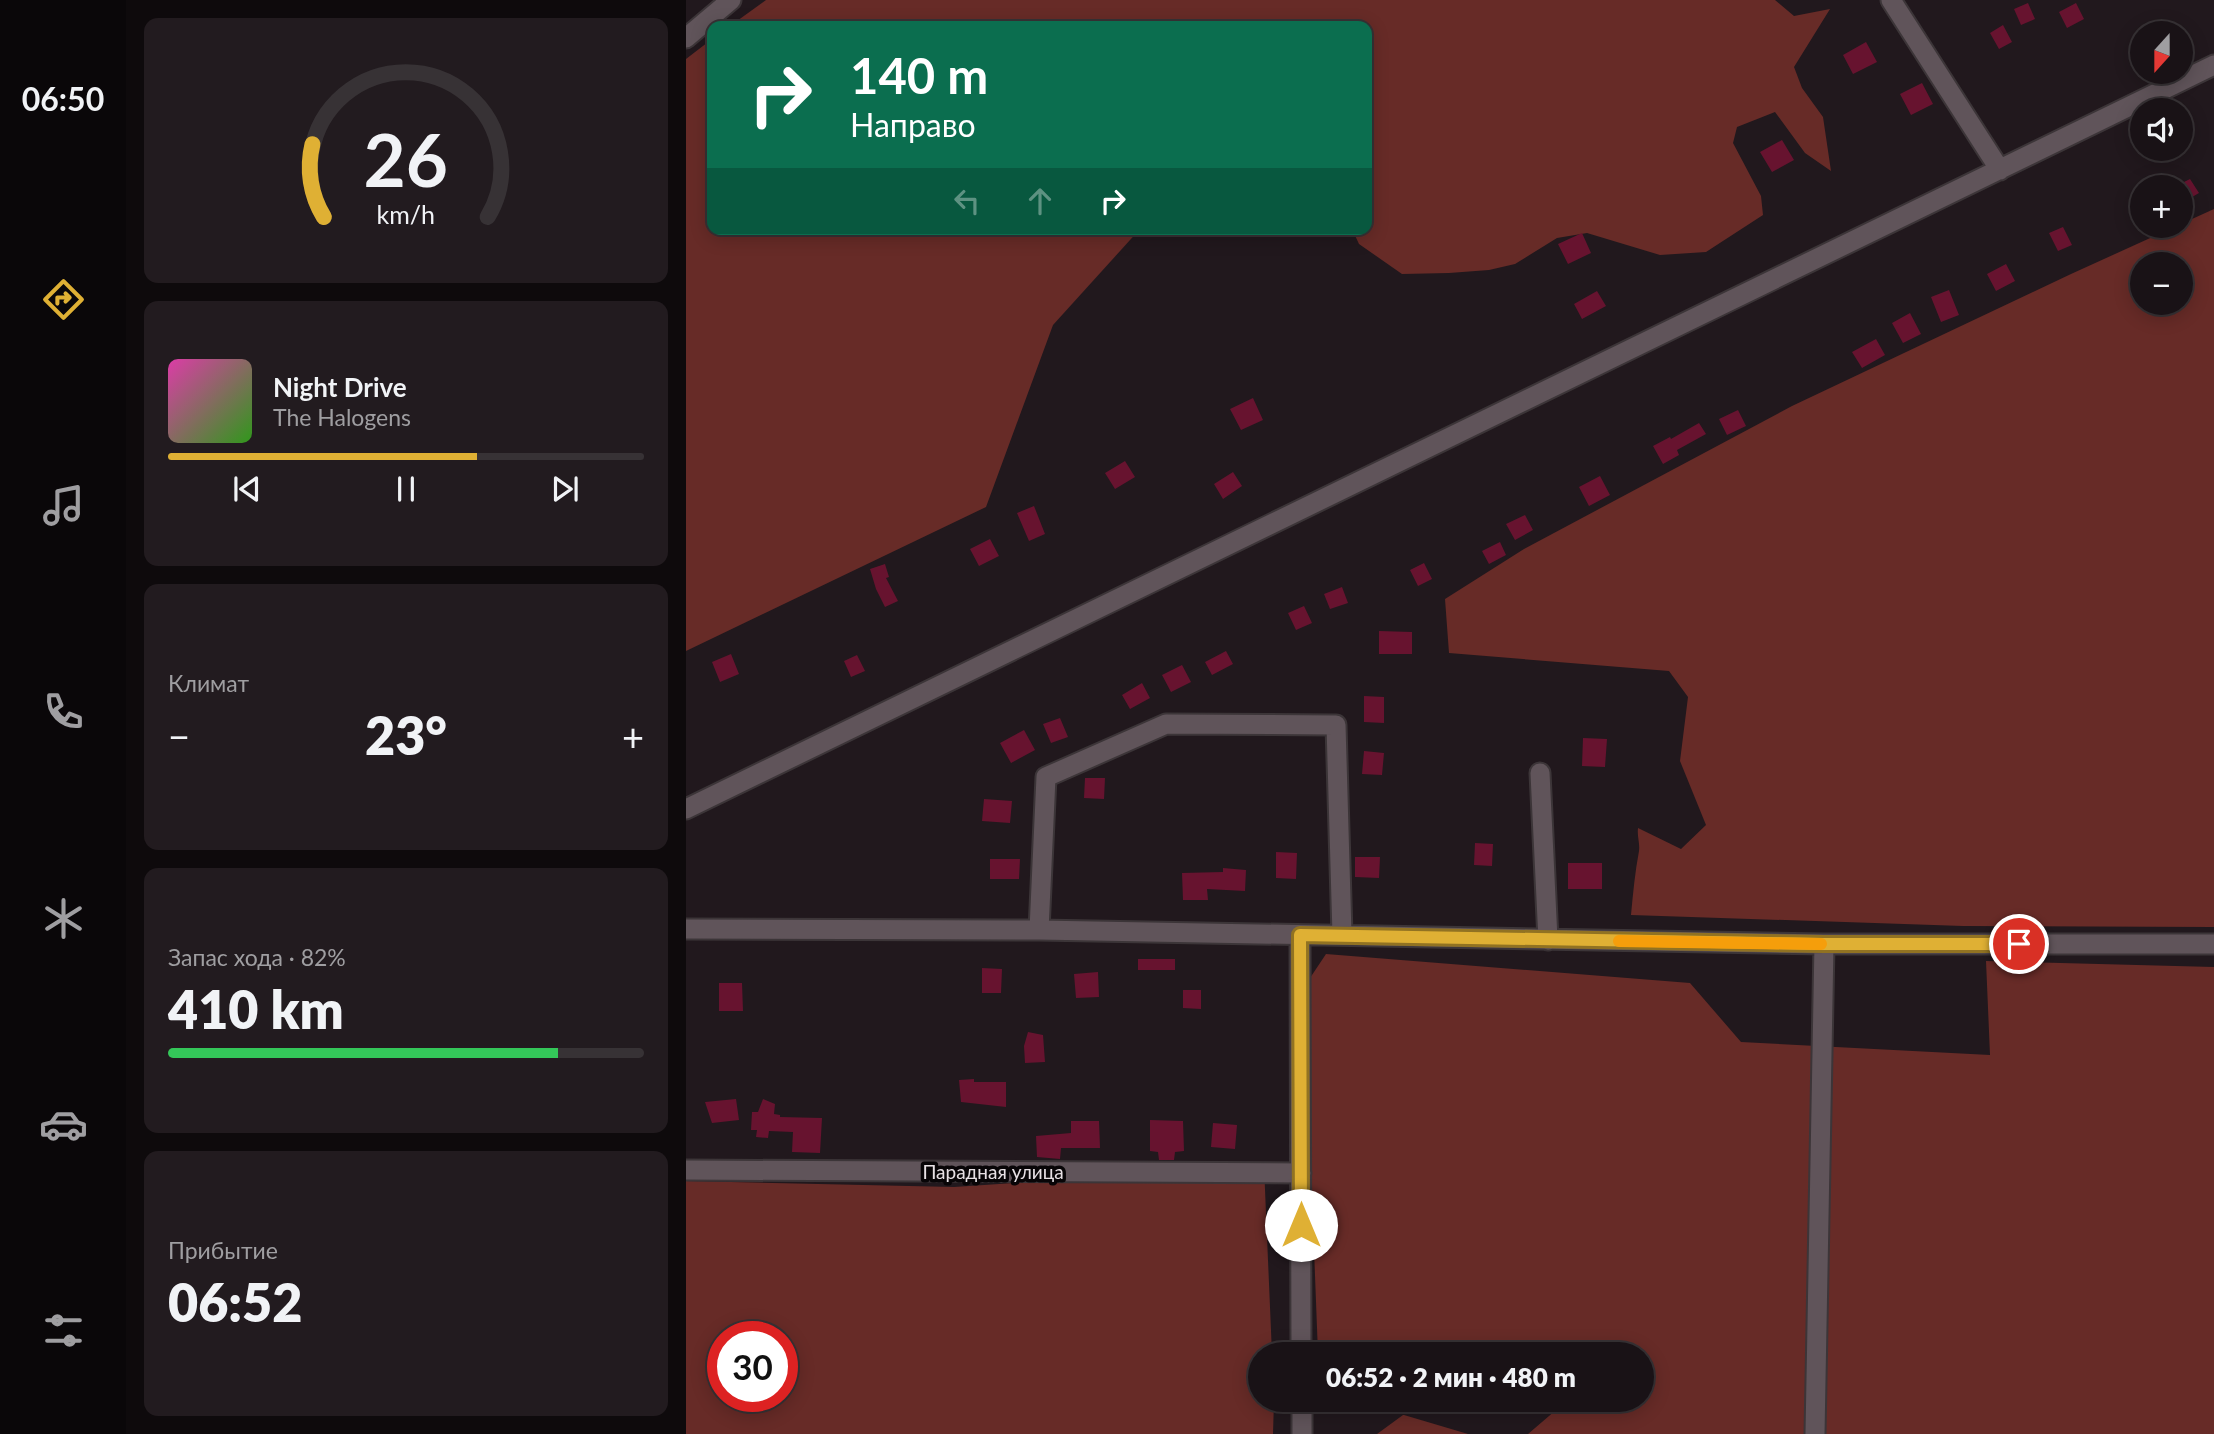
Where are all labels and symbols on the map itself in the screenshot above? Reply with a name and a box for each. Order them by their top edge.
north arrow [2130,21,2193,84]
pin [1989,914,2049,974]
street label: Парадная улица [922,1160,1064,1183]
position arrow [1264,1188,1338,1262]
speed limit sign: 30 [707,1321,798,1412]

